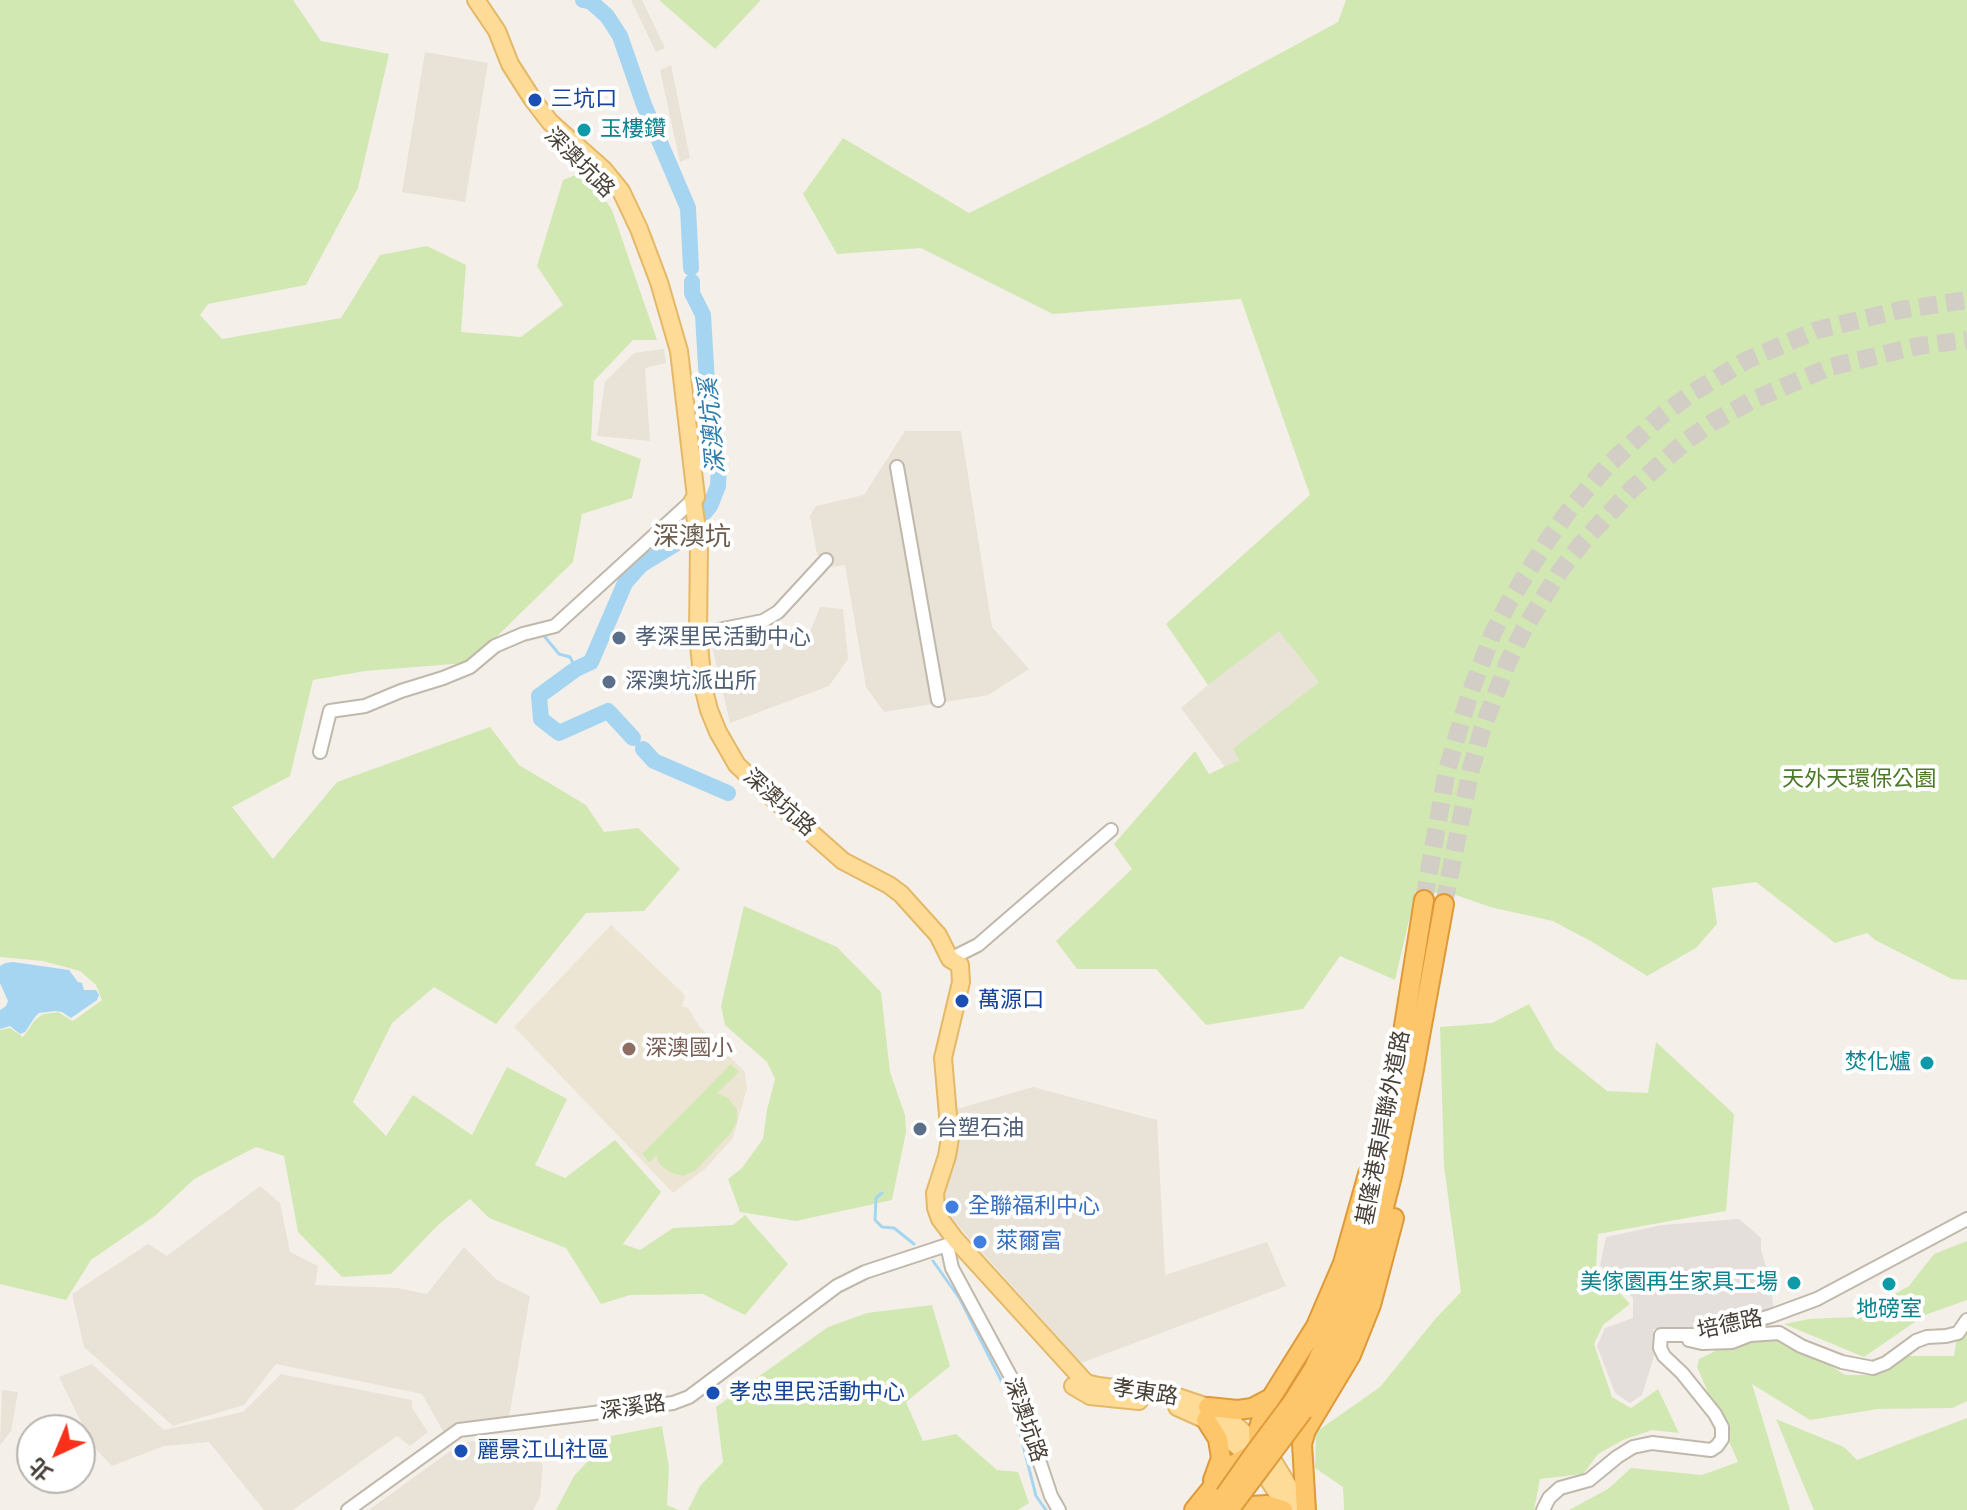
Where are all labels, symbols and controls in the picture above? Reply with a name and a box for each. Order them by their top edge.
place label: 三坑口 [551,87,617,113]
marker: 三坑口 [526,91,544,109]
place label: 玉樓鑽 [600,117,666,143]
marker: 玉樓鑽 [575,121,593,139]
street label: 深澳坑路 [539,123,619,203]
water label: 深澳坑溪 [694,377,732,475]
district label: 深澳坑 [653,522,731,554]
place label: 孝深里民活動中心 [635,625,811,651]
marker: 孝深里民活動中心 [610,629,628,647]
place label: 深澳坑派出所 [625,669,757,695]
marker: 深澳坑派出所 [600,673,618,691]
street label: 深澳坑路 [737,764,821,842]
park label: 天外天環保公園 [1782,767,1936,793]
place label: 萬源口 [978,988,1044,1014]
marker: 萬源口 [953,992,971,1010]
street label: 基隆港東岸聯外道路 [1352,1028,1416,1228]
place label: 深澳國小 [645,1036,733,1062]
marker: 深澳國小 [620,1040,638,1058]
place label: 焚化爐 [1845,1050,1911,1076]
marker: 焚化爐 [1918,1054,1936,1072]
place label: 台塑石油 [936,1116,1024,1142]
marker: 台塑石油 [911,1120,929,1138]
place label: 全聯福利中心 [968,1194,1100,1220]
marker: 全聯福利中心 [943,1198,961,1216]
place label: 萊爾富 [996,1229,1062,1255]
marker: 萊爾富 [971,1233,989,1251]
place label: 美傢園再生家具工場 [1580,1270,1778,1296]
marker: 美傢園再生家具工場 [1785,1274,1803,1292]
marker: 地磅室 [1880,1275,1898,1293]
place label: 地磅室 [1856,1297,1922,1323]
street label: 培德路 [1695,1305,1765,1345]
street label: 深澳坑路 [998,1374,1052,1466]
street label: 孝東路 [1110,1375,1180,1411]
place label: 孝忠里民活動中心 [729,1380,905,1406]
marker: 孝忠里民活動中心 [704,1384,722,1402]
street label: 深溪路 [598,1390,668,1426]
north arrow [16,1414,96,1494]
place label: 麗景江山社區 [477,1438,609,1464]
marker: 麗景江山社區 [452,1442,470,1460]
text: 北 [22,1451,59,1488]

